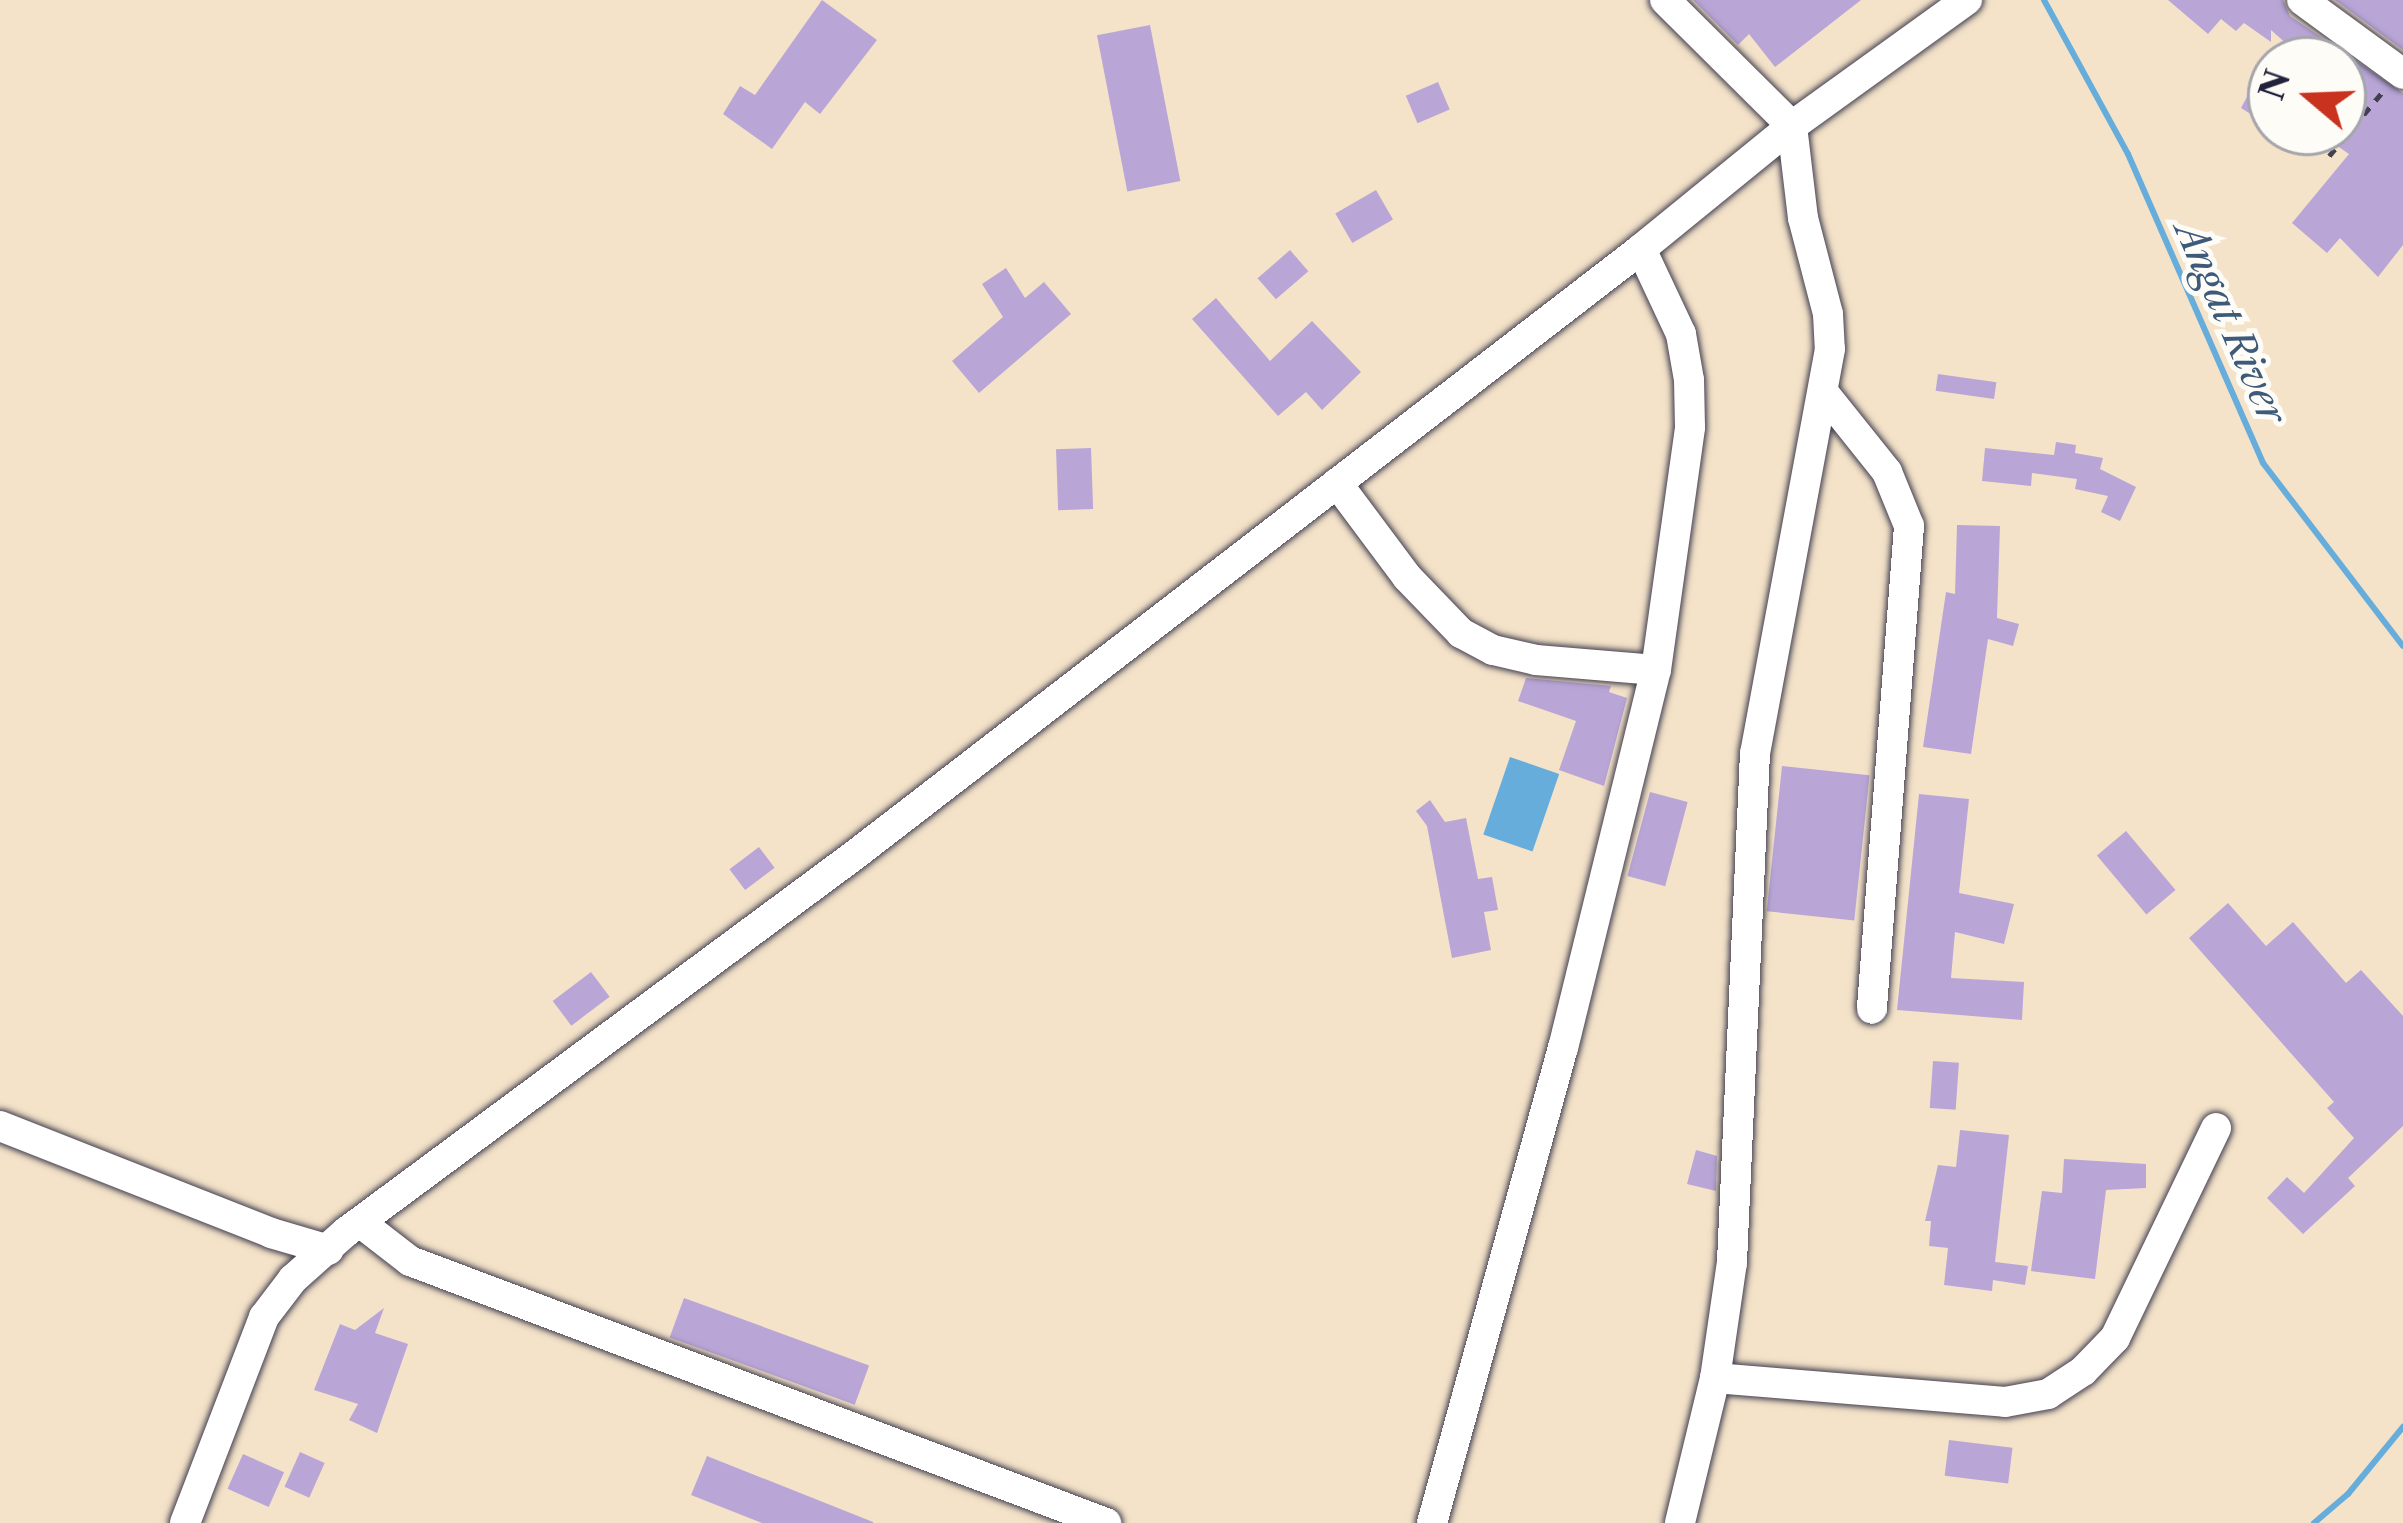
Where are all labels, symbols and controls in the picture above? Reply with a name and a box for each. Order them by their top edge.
north arrow [2247,36,2367,156]
text: N [2251,65,2299,105]
water label: Angat River [2165,214,2297,432]

